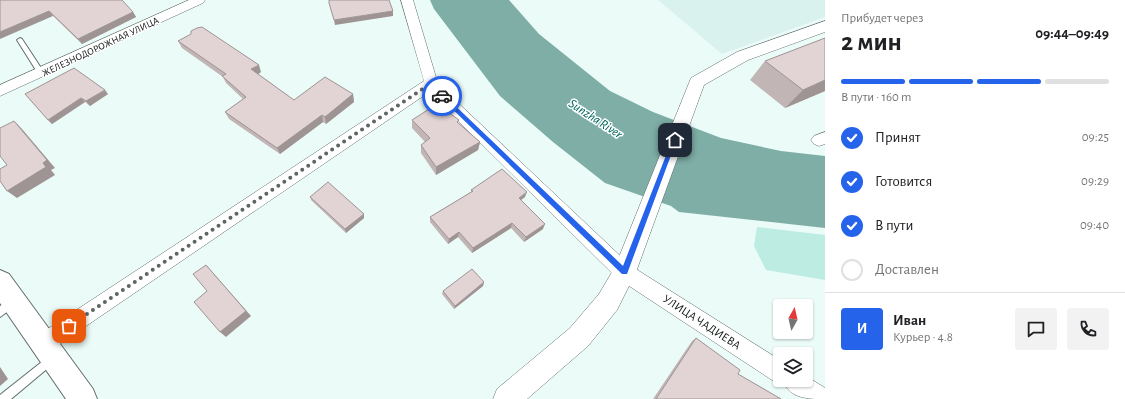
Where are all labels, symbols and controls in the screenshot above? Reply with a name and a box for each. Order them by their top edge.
text: Прибудет через [841,12,923,25]
street label: ЖЕЛЕЗНОДОРОЖНАЯ УЛИЦА [40,15,161,78]
text: 09:44–09:49 [1035,26,1109,41]
text: 2 мин [841,29,902,55]
courier [422,76,462,116]
icon: car [431,85,453,107]
text: В пути · 160 m [841,91,912,104]
water label: Sunzha River [566,97,625,142]
pin [658,123,692,157]
icon: check [841,127,863,149]
icon: home [664,129,686,151]
text: Принят [875,130,920,145]
text: 09:25 [1082,131,1109,144]
icon: check [841,171,863,193]
text: Готовится [875,174,932,189]
text: 09:29 [1081,175,1109,188]
icon: check [841,215,863,237]
text: В пути [875,218,913,233]
text: 09:40 [1080,219,1109,232]
text: Доставлен [875,262,939,277]
street label: УЛИЦА ЧАДИЕВА [661,292,743,352]
north arrow [773,299,813,339]
map controls [773,299,813,387]
button: chat [1015,308,1057,350]
button: phone [1067,308,1109,350]
pin [52,309,86,343]
text: Иван [893,313,926,328]
icon: bag [58,315,80,337]
text: И [857,321,867,336]
text: Курьер · 4.8 [893,331,953,344]
button: layers [773,347,813,387]

